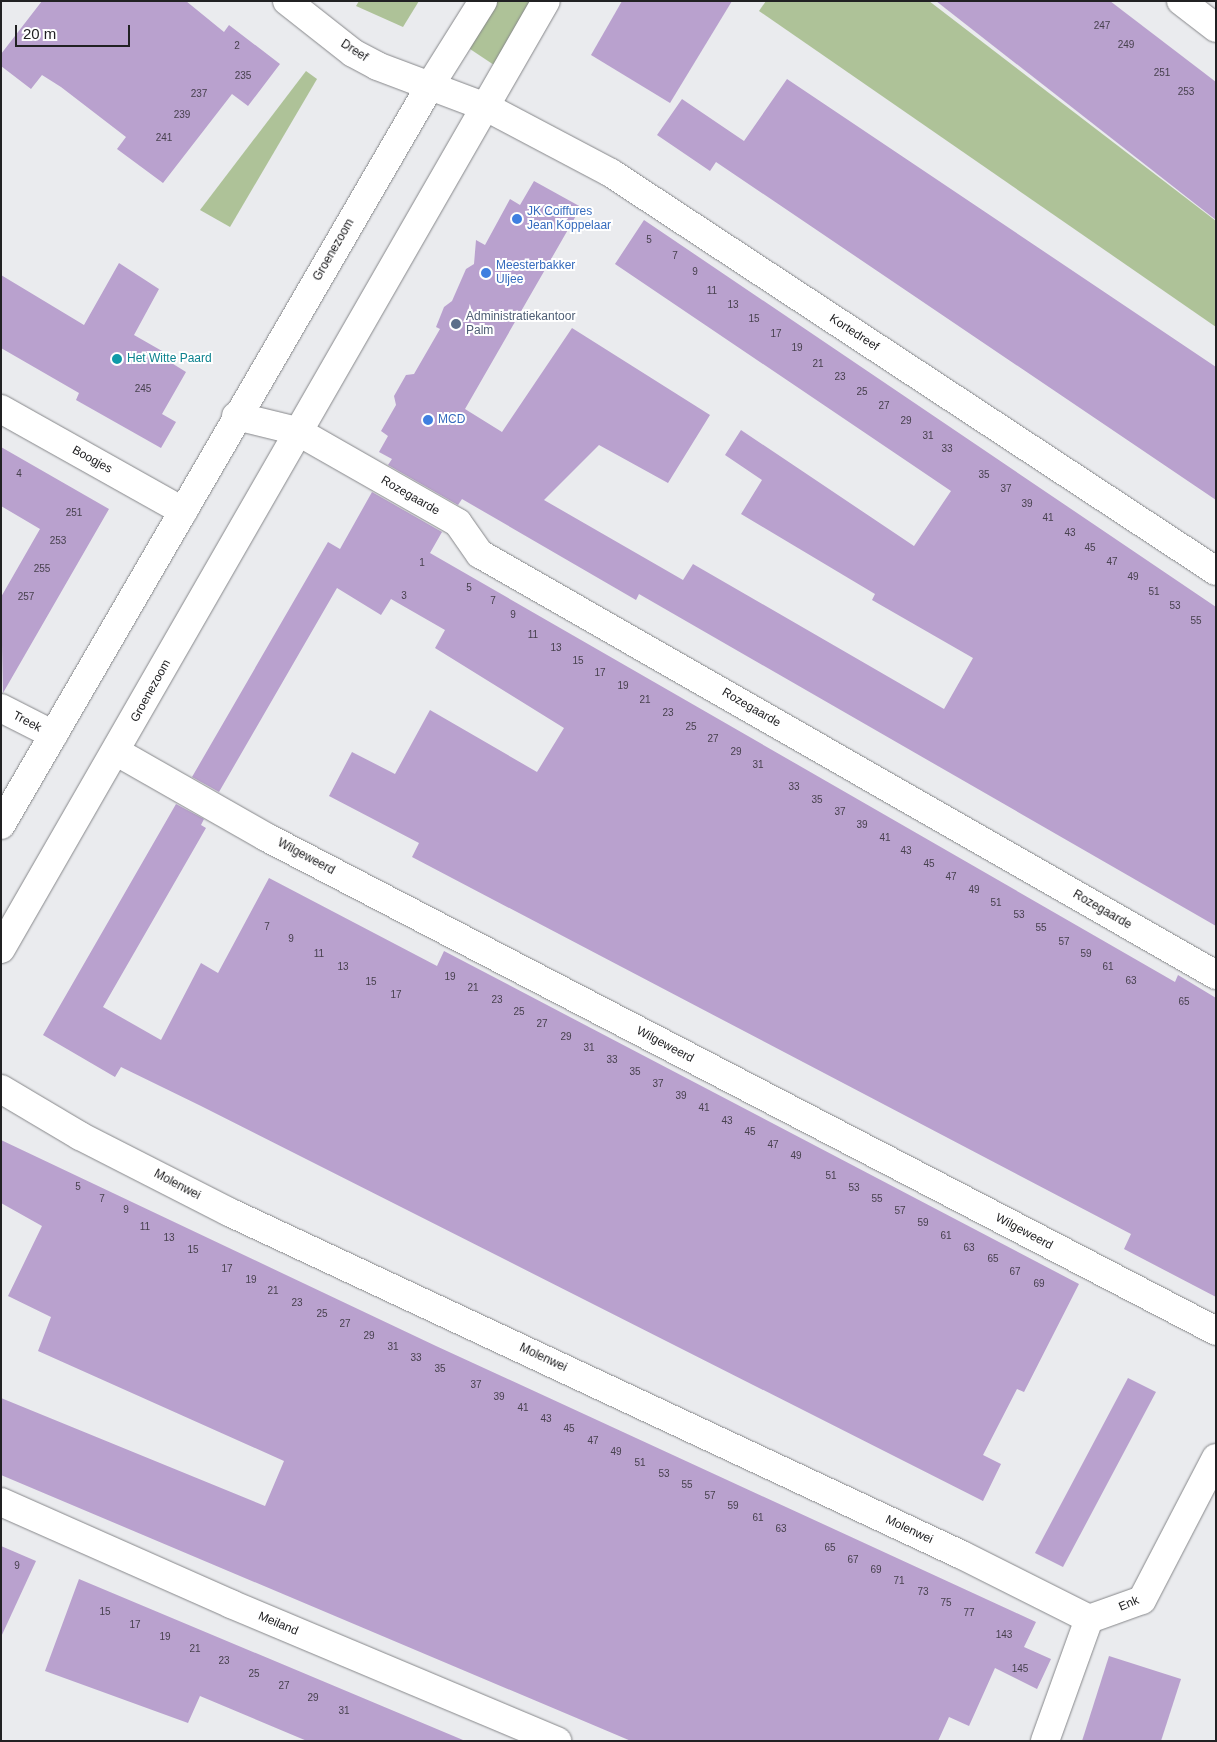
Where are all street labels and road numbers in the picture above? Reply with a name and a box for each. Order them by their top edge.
street label: Dreef [338,37,370,65]
street label: Groenezoom [310,216,358,284]
street label: Kortedreef [827,312,881,354]
street label: Boogjes [70,443,114,477]
street label: Rozegaarde [378,473,442,519]
street label: Groenezoom [128,657,174,725]
street label: Rozegaarde [719,685,783,731]
street label: Treek [10,709,44,735]
street label: Wilgeweerd [275,836,337,878]
street label: Rozegaarde [1070,887,1134,933]
street label: Wilgeweerd [634,1024,696,1066]
street label: Molenwei [151,1167,203,1203]
street label: Wilgeweerd [993,1211,1055,1253]
street label: Molenwei [517,1341,569,1375]
street label: Molenwei [883,1513,935,1547]
street label: Enk [1117,1593,1141,1615]
street label: Meiland [256,1609,300,1639]

